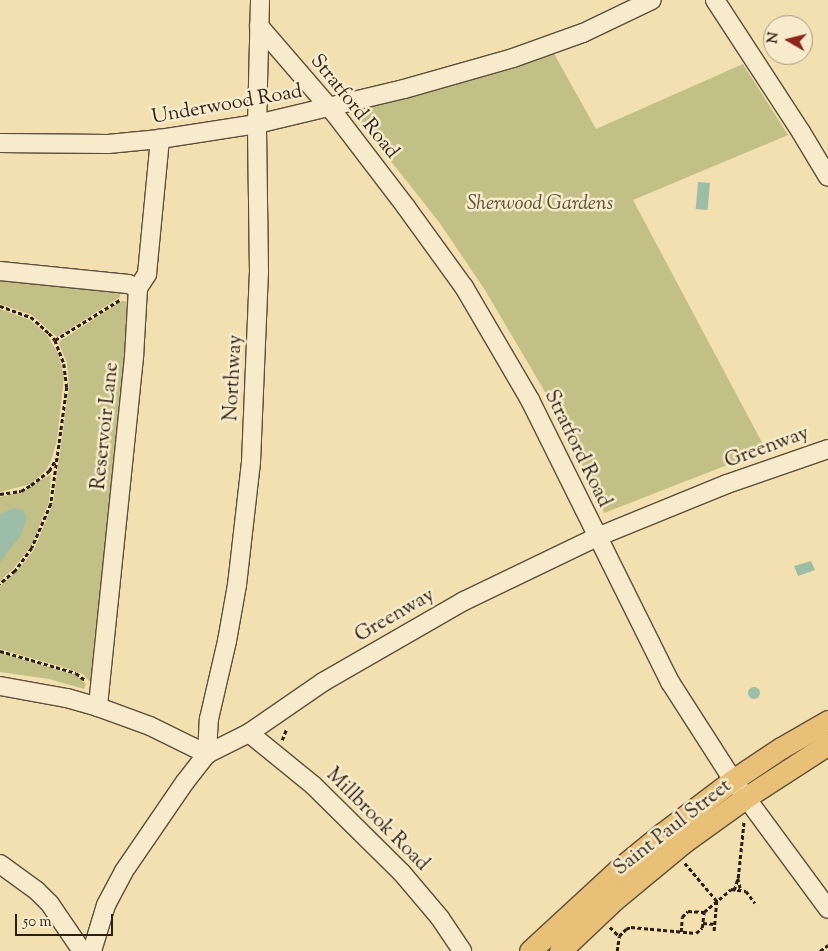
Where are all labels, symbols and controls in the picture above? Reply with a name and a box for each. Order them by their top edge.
north arrow [763,15,813,65]
text: N [763,31,785,45]
street label: Stratford Road [305,50,403,164]
street label: Underwood Road [150,80,304,130]
park label: Sherwood Gardens [467,192,613,216]
street label: Northway [220,334,248,422]
street label: Reservoir Lane [87,361,125,491]
street label: Stratford Road [538,386,616,512]
street label: Greenway [722,422,812,474]
street label: Greenway [351,584,439,648]
street label: Millbrook Road [321,764,433,876]
street label: Saint Paul Street [609,775,737,881]
scale bar [18,904,115,936]
text: 50 m [23,912,52,933]

